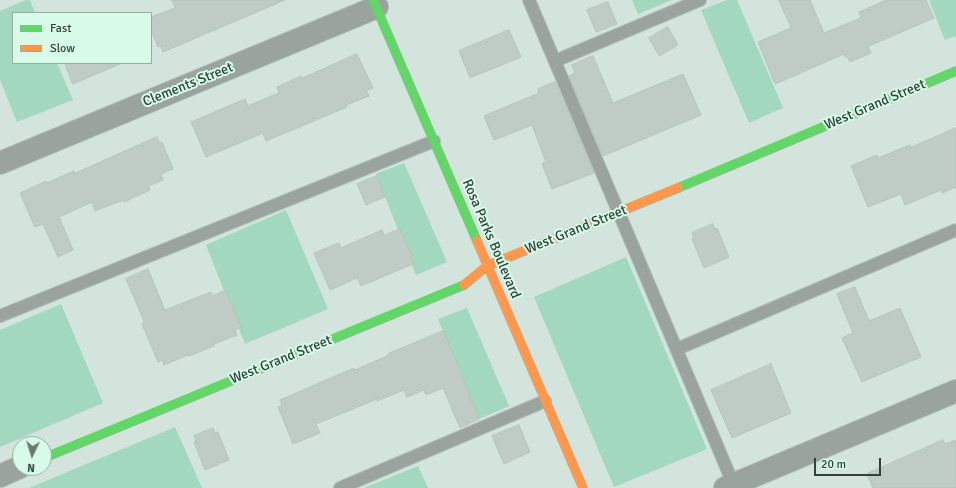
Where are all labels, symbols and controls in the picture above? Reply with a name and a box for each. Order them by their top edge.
legend [12,12,152,64]
text: Fast [50,21,71,36]
text: Slow [50,41,75,56]
street label: Clements Street [140,59,236,111]
street label: West Grand Street [822,76,928,134]
street label: Rosa Parks Boulevard [458,177,524,301]
street label: West Grand Street [523,202,629,258]
street label: West Grand Street [228,332,334,388]
north arrow [12,436,52,476]
scale bar [816,450,883,476]
text: 20 m [821,457,846,472]
text: N [27,461,35,474]

